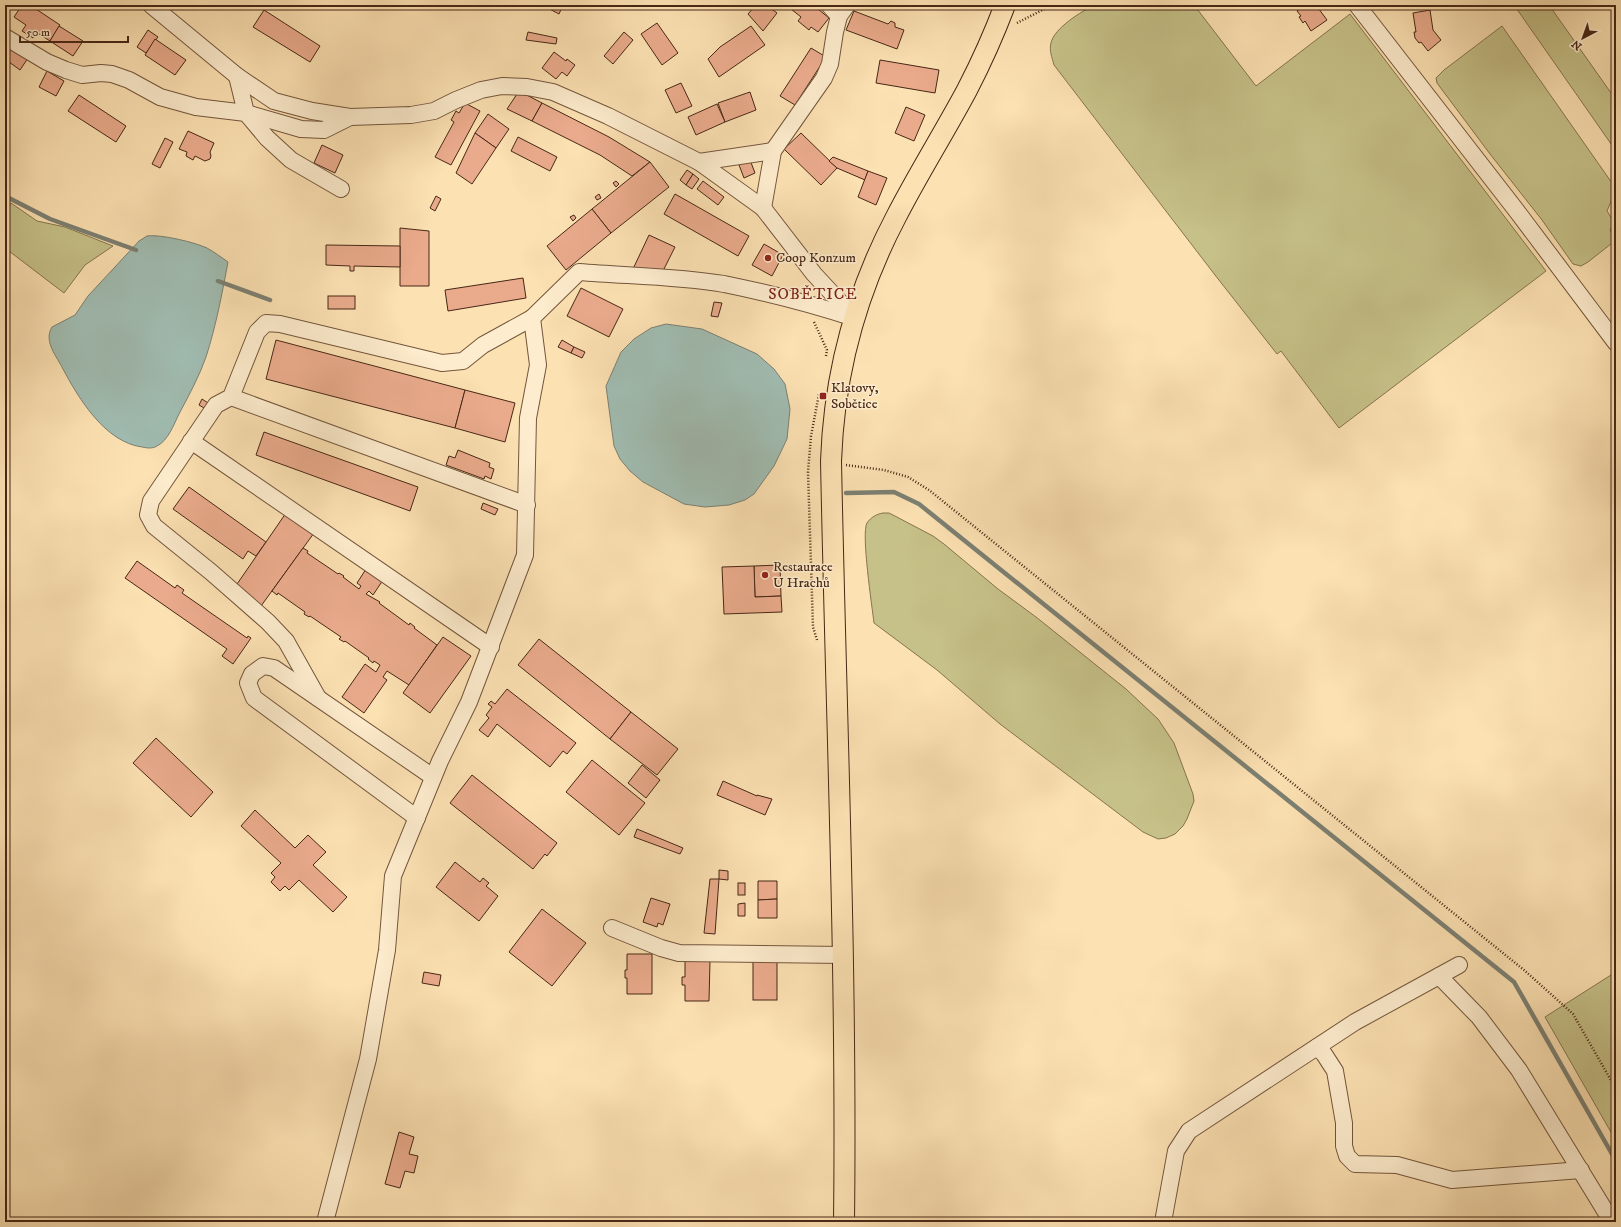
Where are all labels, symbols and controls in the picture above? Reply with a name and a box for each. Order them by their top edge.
scale bar [20,18,128,44]
north arrow [1563,18,1603,58]
text: 50 m [26,25,50,40]
text: N [1569,37,1585,53]
place label: Coop Konzum [776,249,857,267]
marker: Coop Konzum [763,253,773,263]
district label: SOBĚTICE [768,284,858,304]
place label: Klatovy, Sobětice [831,379,879,413]
marker: Klatovy, Sobětice [818,391,828,401]
place label: Restaurace U Hrachů [773,558,833,592]
marker: Restaurace U Hrachů [760,570,770,580]

